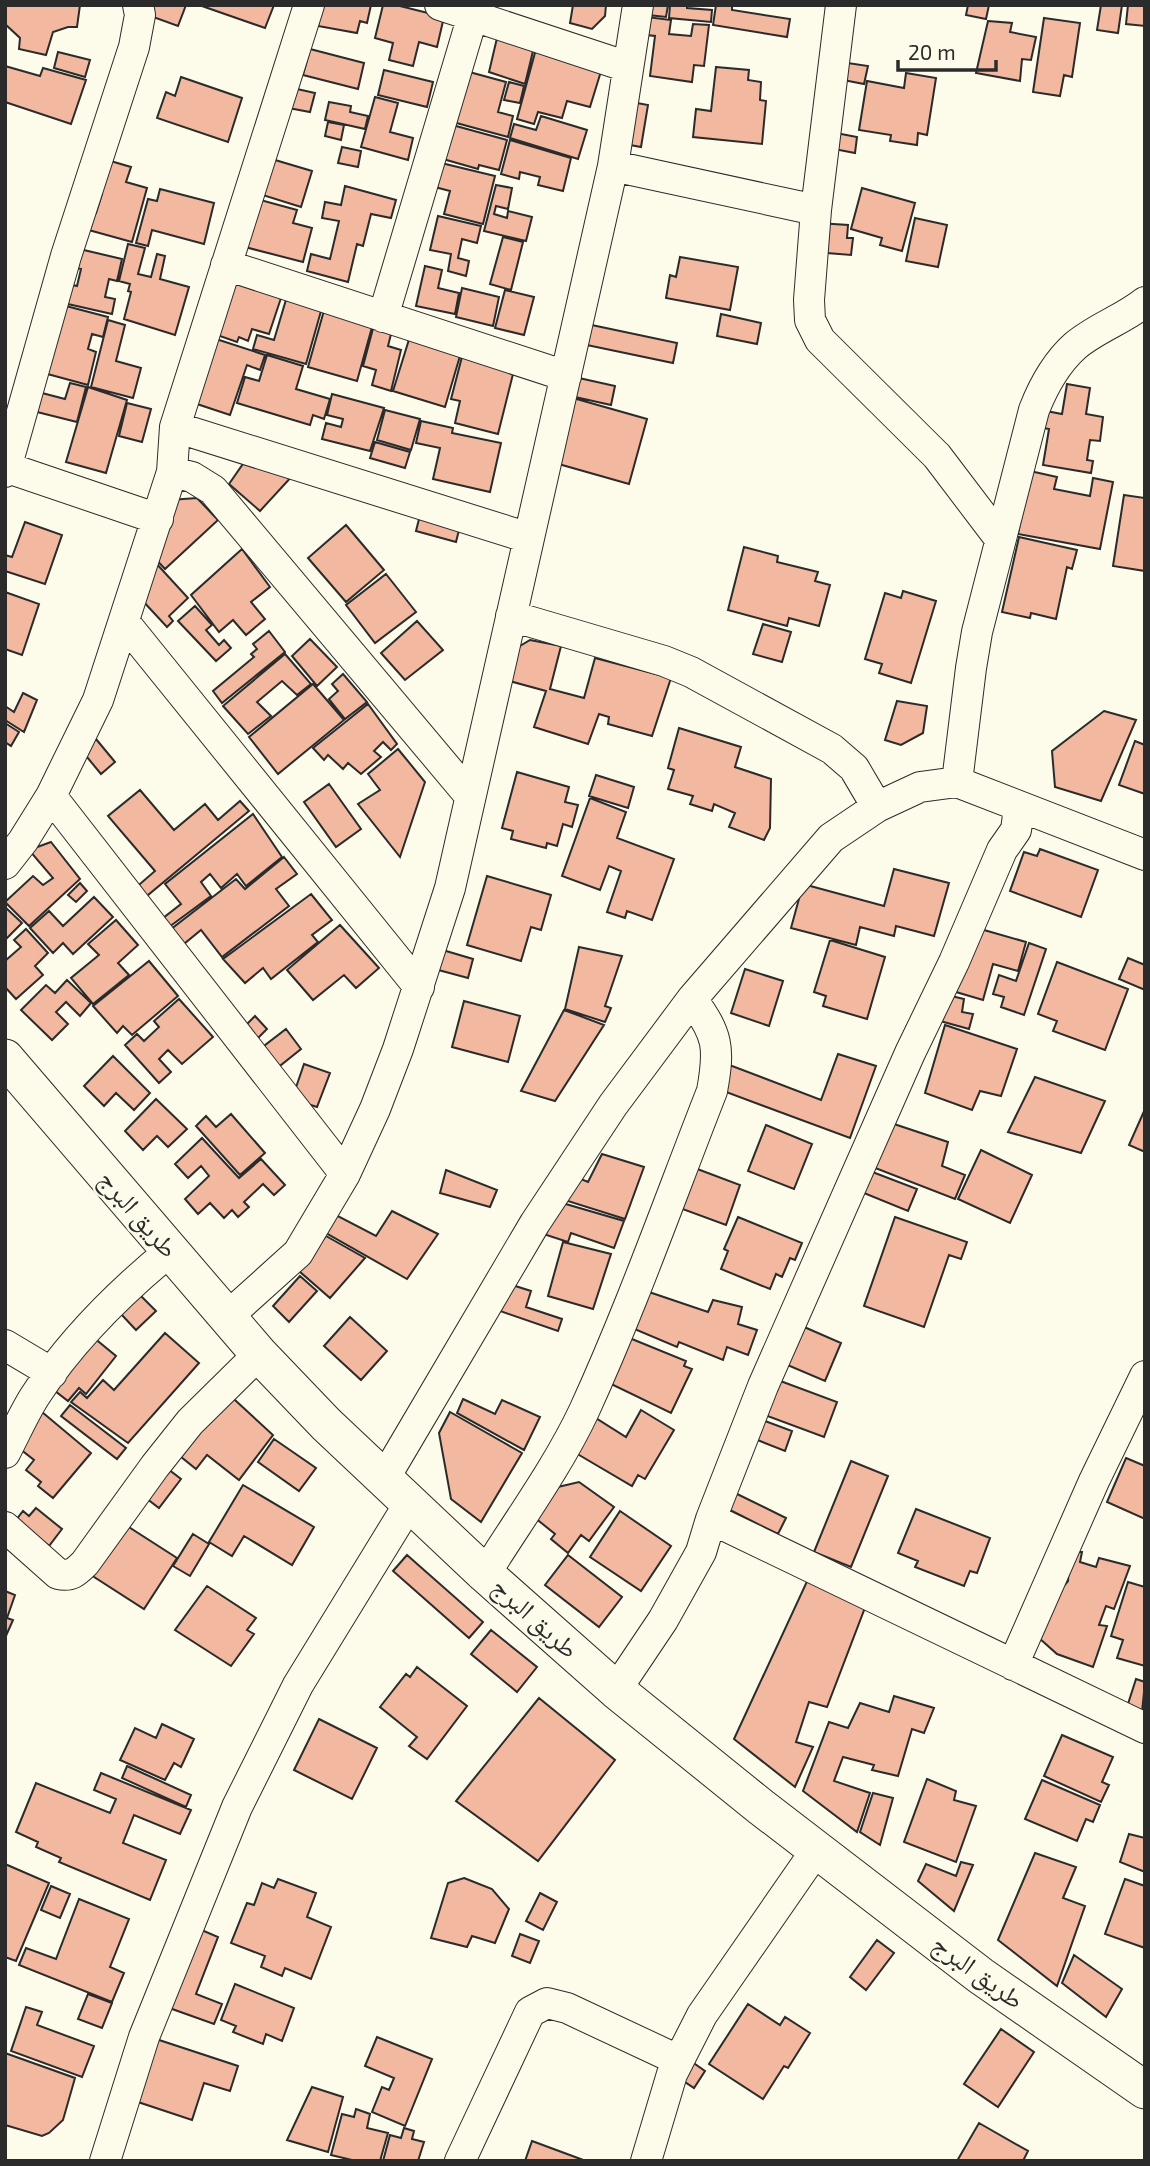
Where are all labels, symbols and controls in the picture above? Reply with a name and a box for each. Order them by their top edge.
scale bar [898,28,996,72]
text: 20 m [908,39,956,64]
street label: طريق البرج [91,1163,185,1264]
street label: طريق البرج [485,1570,586,1665]
street label: طريق البرج [926,1927,1031,2016]

